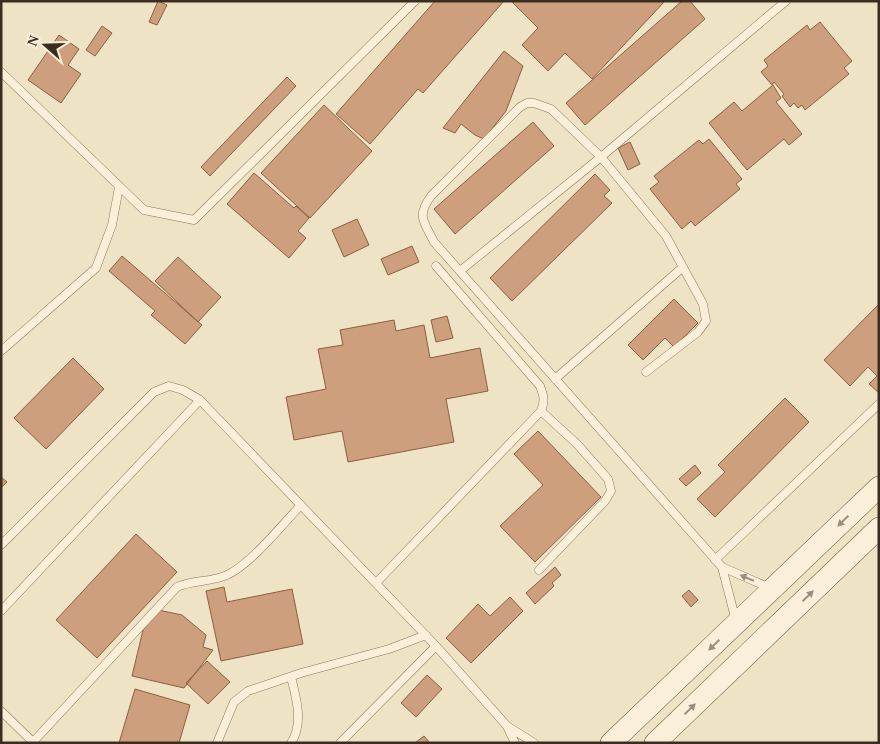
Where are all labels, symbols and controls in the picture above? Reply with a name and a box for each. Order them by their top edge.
north arrow [20,20,70,70]
text: N [24,33,42,48]
one-way arrow [838,515,850,527]
one-way arrow [740,573,754,581]
one-way arrow [801,591,813,603]
one-way arrow [708,639,720,651]
one-way arrow [684,703,696,715]

